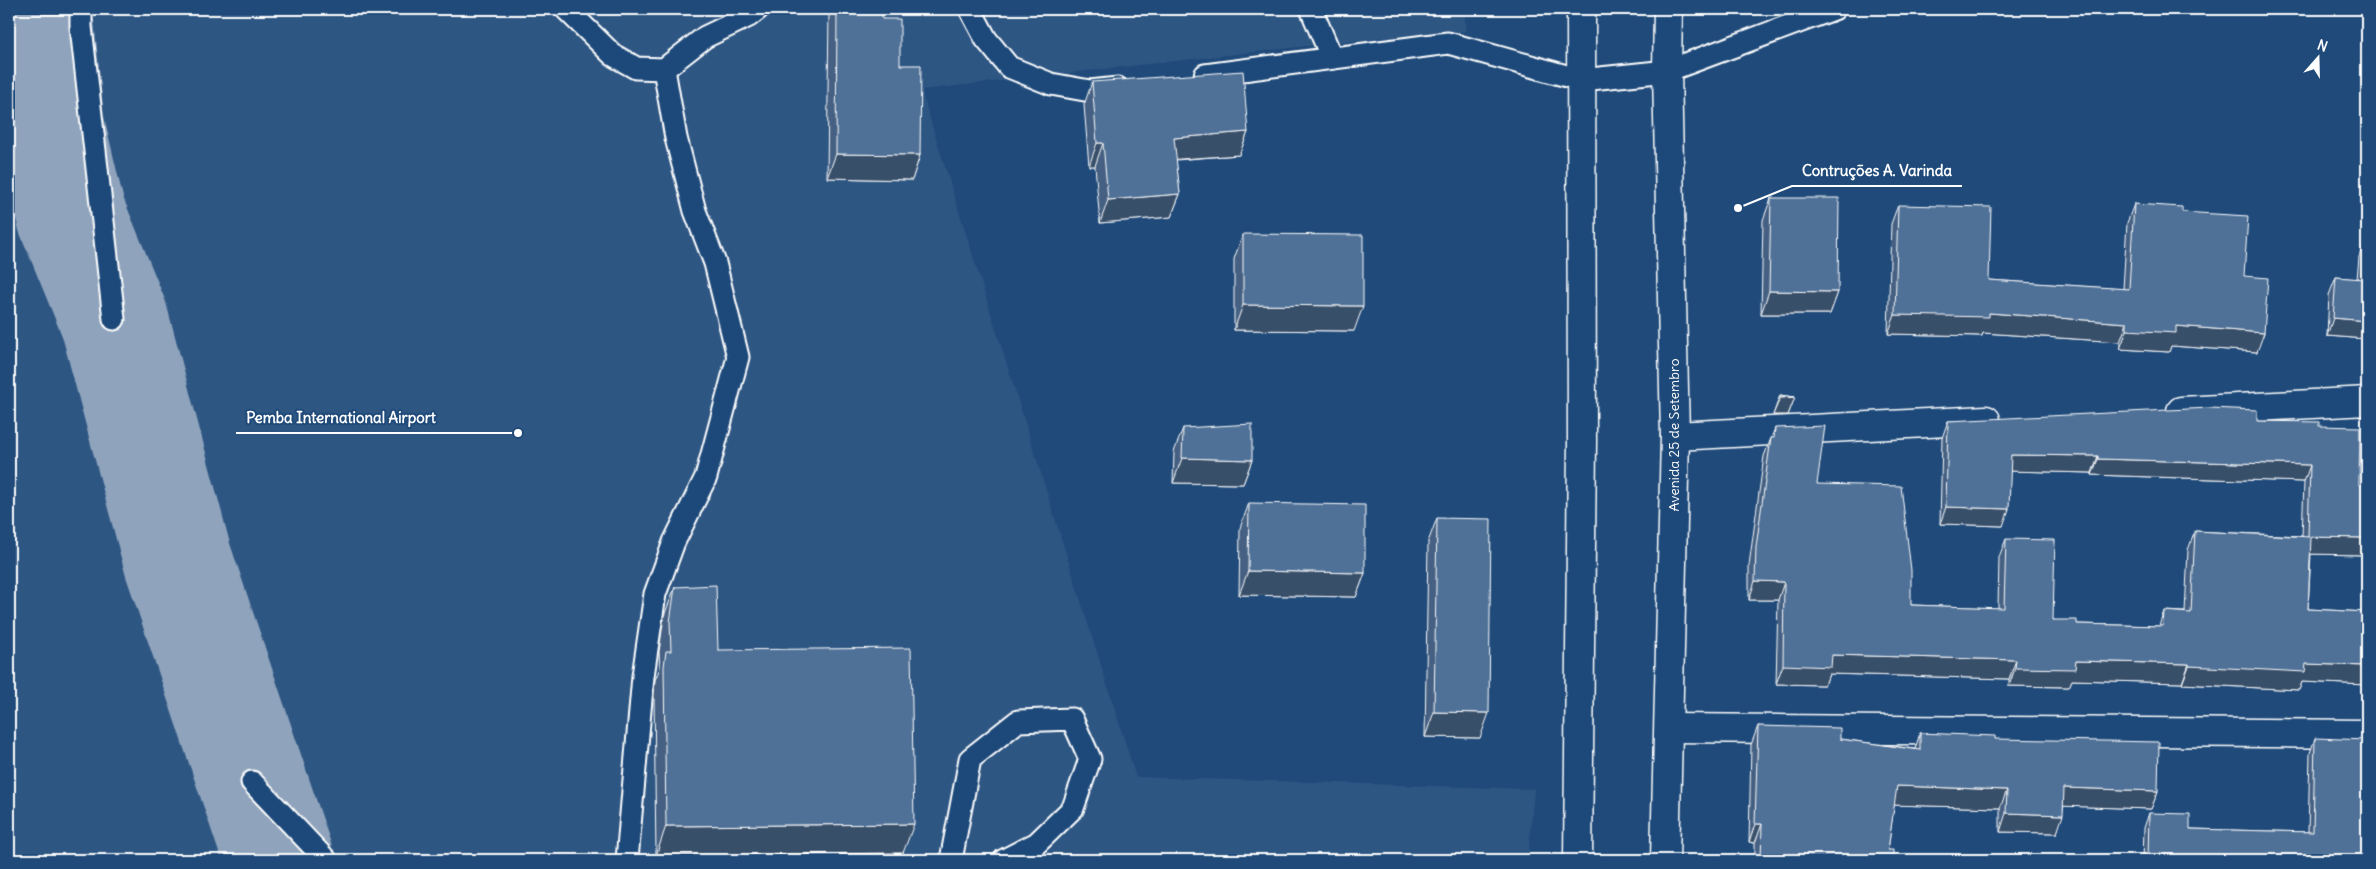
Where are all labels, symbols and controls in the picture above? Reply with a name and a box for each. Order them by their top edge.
north arrow [2294,32,2344,82]
text: N [2315,36,2330,56]
callout: Contruções A. Varinda [1792,156,1962,186]
text: Contruções A. Varinda [1802,161,1953,181]
street label: Avenida 25 de Setembro [1665,358,1683,512]
callout: Pemba International Airport [236,403,446,433]
text: Pemba International Airport [246,408,437,428]

